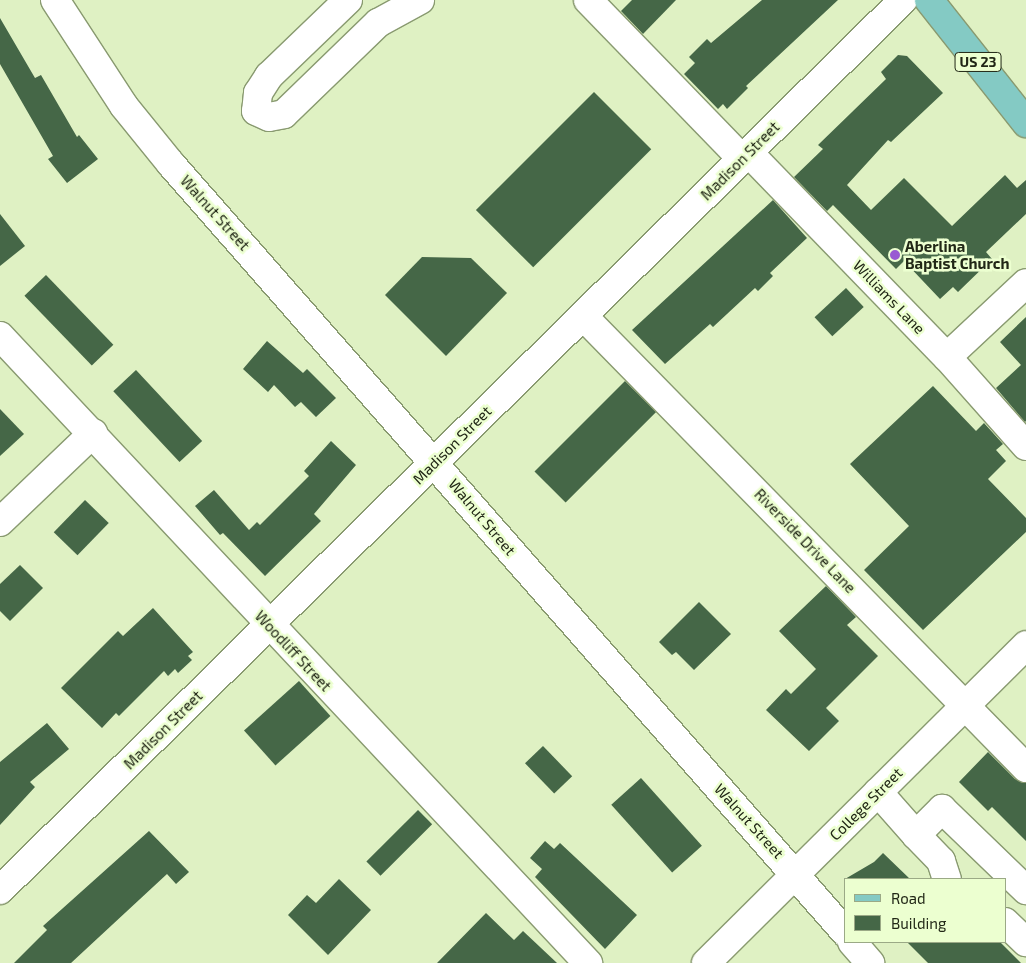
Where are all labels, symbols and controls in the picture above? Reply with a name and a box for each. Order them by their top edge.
road number: US 23 [954,51,1002,74]
street label: Madison Street [697,118,783,204]
street label: Walnut Street [177,172,253,254]
place label: Aberlina Baptist Church [905,237,1009,272]
marker: Aberlina Baptist Church [889,249,901,261]
street label: Williams Lane [849,256,929,338]
street label: Madison Street [409,402,495,488]
street label: Walnut Street [445,475,519,559]
street label: Riverside Drive Lane [751,485,859,597]
street label: Woodliff Street [251,607,335,695]
street label: Madison Street [120,687,206,773]
street label: College Street [826,764,906,844]
street label: Walnut Street [711,780,787,862]
legend [844,878,1006,943]
text: Road [891,889,926,907]
text: Building [891,914,946,932]

